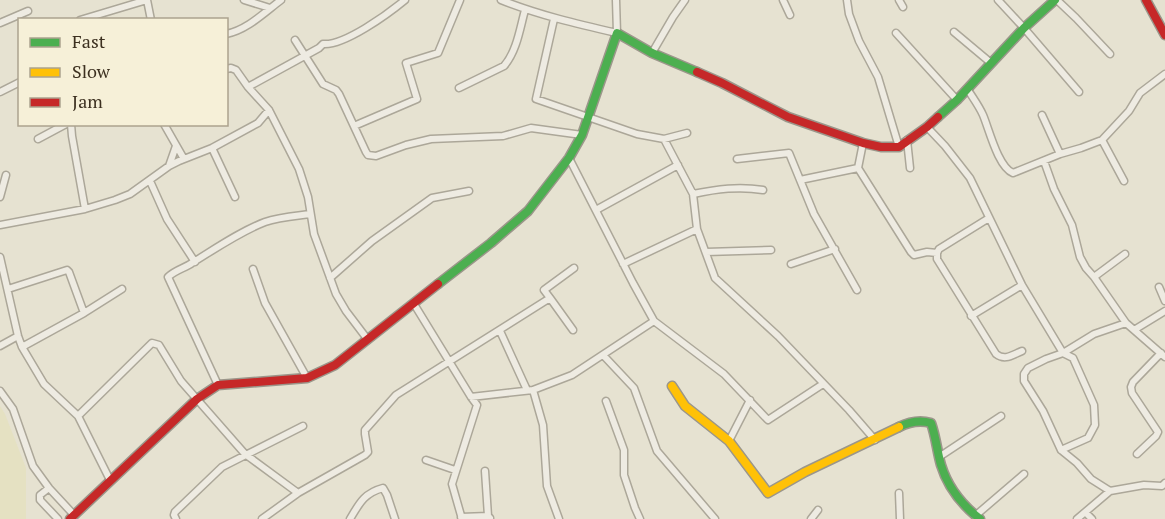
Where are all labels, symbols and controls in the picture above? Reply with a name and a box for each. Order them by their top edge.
legend [18,18,228,126]
text: Fast [72,29,106,53]
text: Slow [72,59,111,83]
text: Jam [72,89,103,113]

